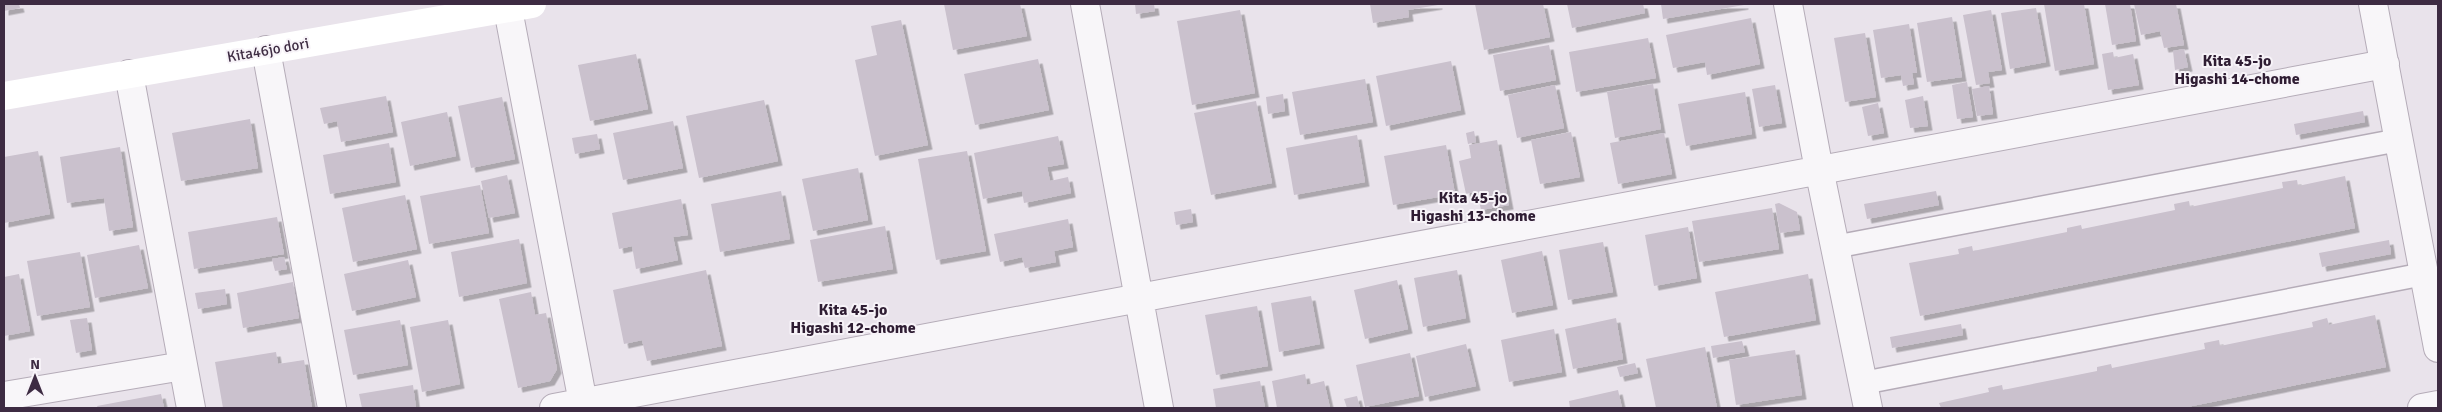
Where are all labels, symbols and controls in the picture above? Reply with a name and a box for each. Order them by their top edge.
street label: Kita46jo dori [226,34,310,66]
district label: Kita 45-jo Higashi 14-chome [2174,51,2300,89]
district label: Kita 45-jo Higashi 13-chome [1410,188,1536,226]
district label: Kita 45-jo Higashi 12-chome [790,300,916,338]
north arrow [10,352,60,402]
text: N [30,356,40,373]

